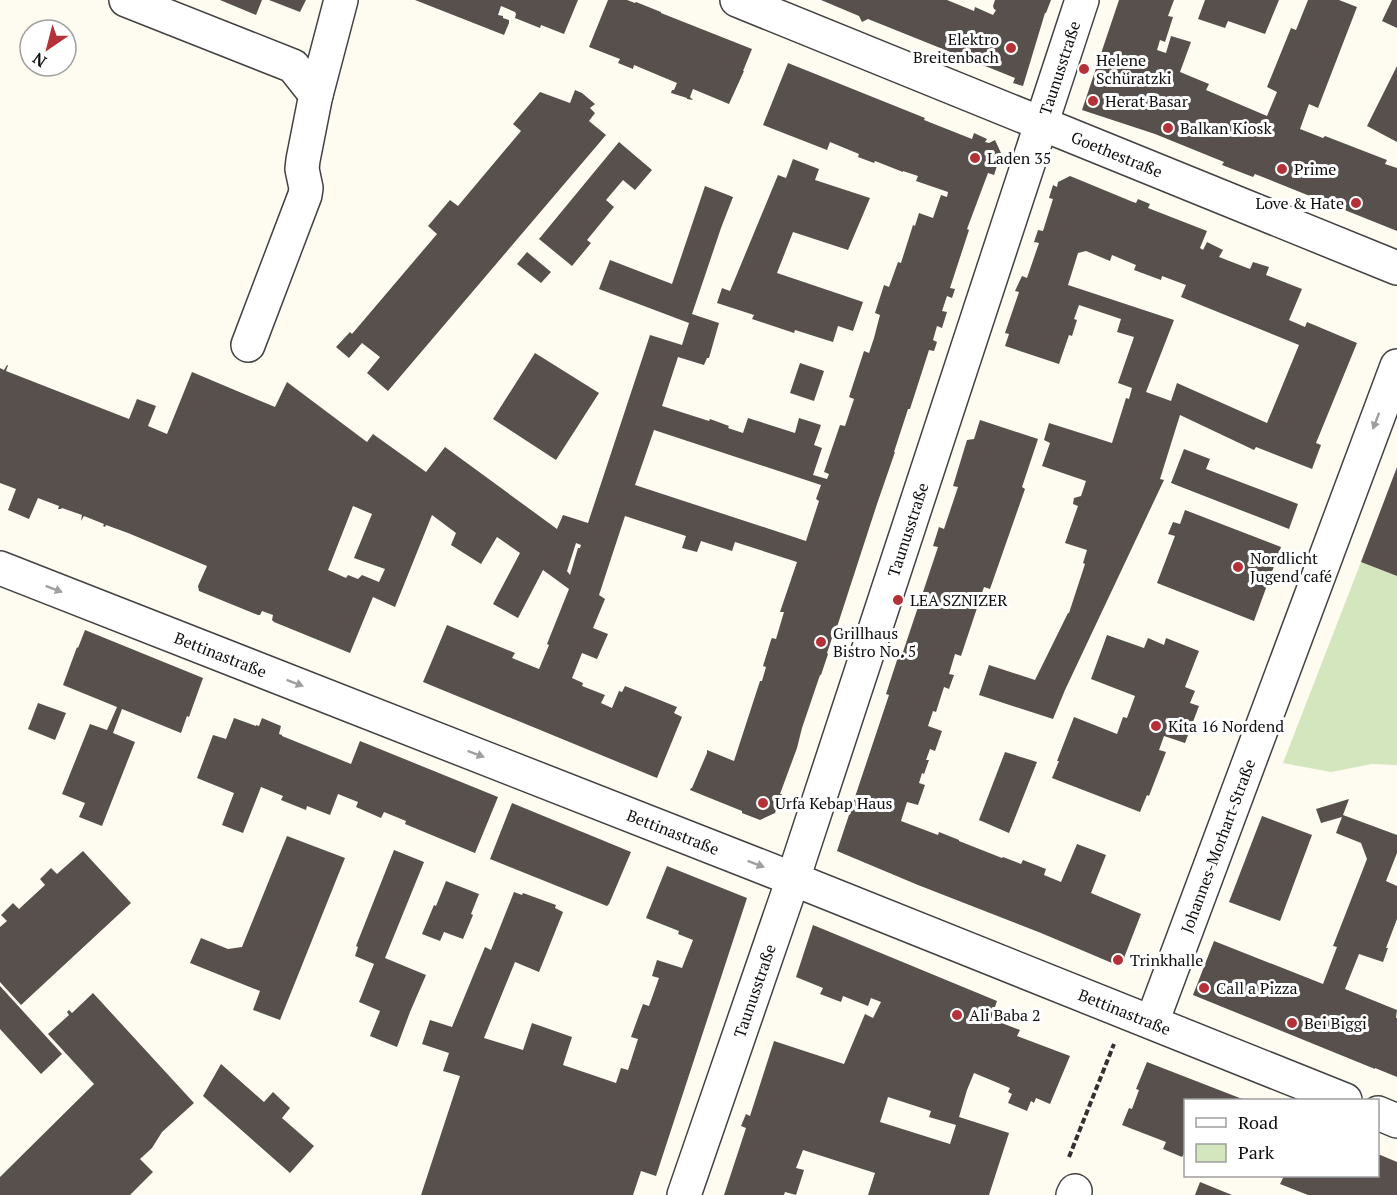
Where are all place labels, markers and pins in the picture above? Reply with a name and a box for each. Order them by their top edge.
place label: Elektro Breitenbach [913,28,1000,68]
marker: Elektro Breitenbach [1004,41,1018,55]
place label: Helene Schüratzki [1096,49,1172,89]
marker: Helene Schüratzki [1077,62,1091,76]
place label: Herat Basar [1105,90,1189,112]
marker: Herat Basar [1086,94,1100,108]
place label: Balkan Kiosk [1180,117,1272,139]
marker: Balkan Kiosk [1161,121,1175,135]
place label: Laden 35 [987,147,1051,169]
marker: Laden 35 [968,151,982,165]
place label: Prime [1294,158,1336,180]
marker: Prime [1275,162,1289,176]
place label: Love & Hate [1255,192,1344,214]
marker: Love & Hate [1349,196,1363,210]
place label: Nordlicht Jugend café [1250,547,1332,587]
marker: Nordlicht Jugend café [1231,560,1245,574]
place label: LEA SZNIZER [910,589,1008,611]
marker: LEA SZNIZER [891,593,905,607]
place label: Grillhaus Bistro No. 5 [833,622,916,662]
marker: Grillhaus Bistro No. 5 [814,635,828,649]
place label: Kita 16 Nordend [1168,715,1284,737]
marker: Kita 16 Nordend [1149,719,1163,733]
place label: Urfa Kebap Haus [775,792,893,814]
marker: Urfa Kebap Haus [756,796,770,810]
place label: Trinkhalle [1130,949,1203,971]
marker: Trinkhalle [1111,953,1125,967]
place label: Call a Pizza [1216,977,1298,999]
marker: Call a Pizza [1197,981,1211,995]
place label: Ali Baba 2 [969,1004,1041,1026]
marker: Ali Baba 2 [950,1008,964,1022]
place label: Bei Biggi [1304,1012,1367,1034]
marker: Bei Biggi [1285,1016,1299,1030]

